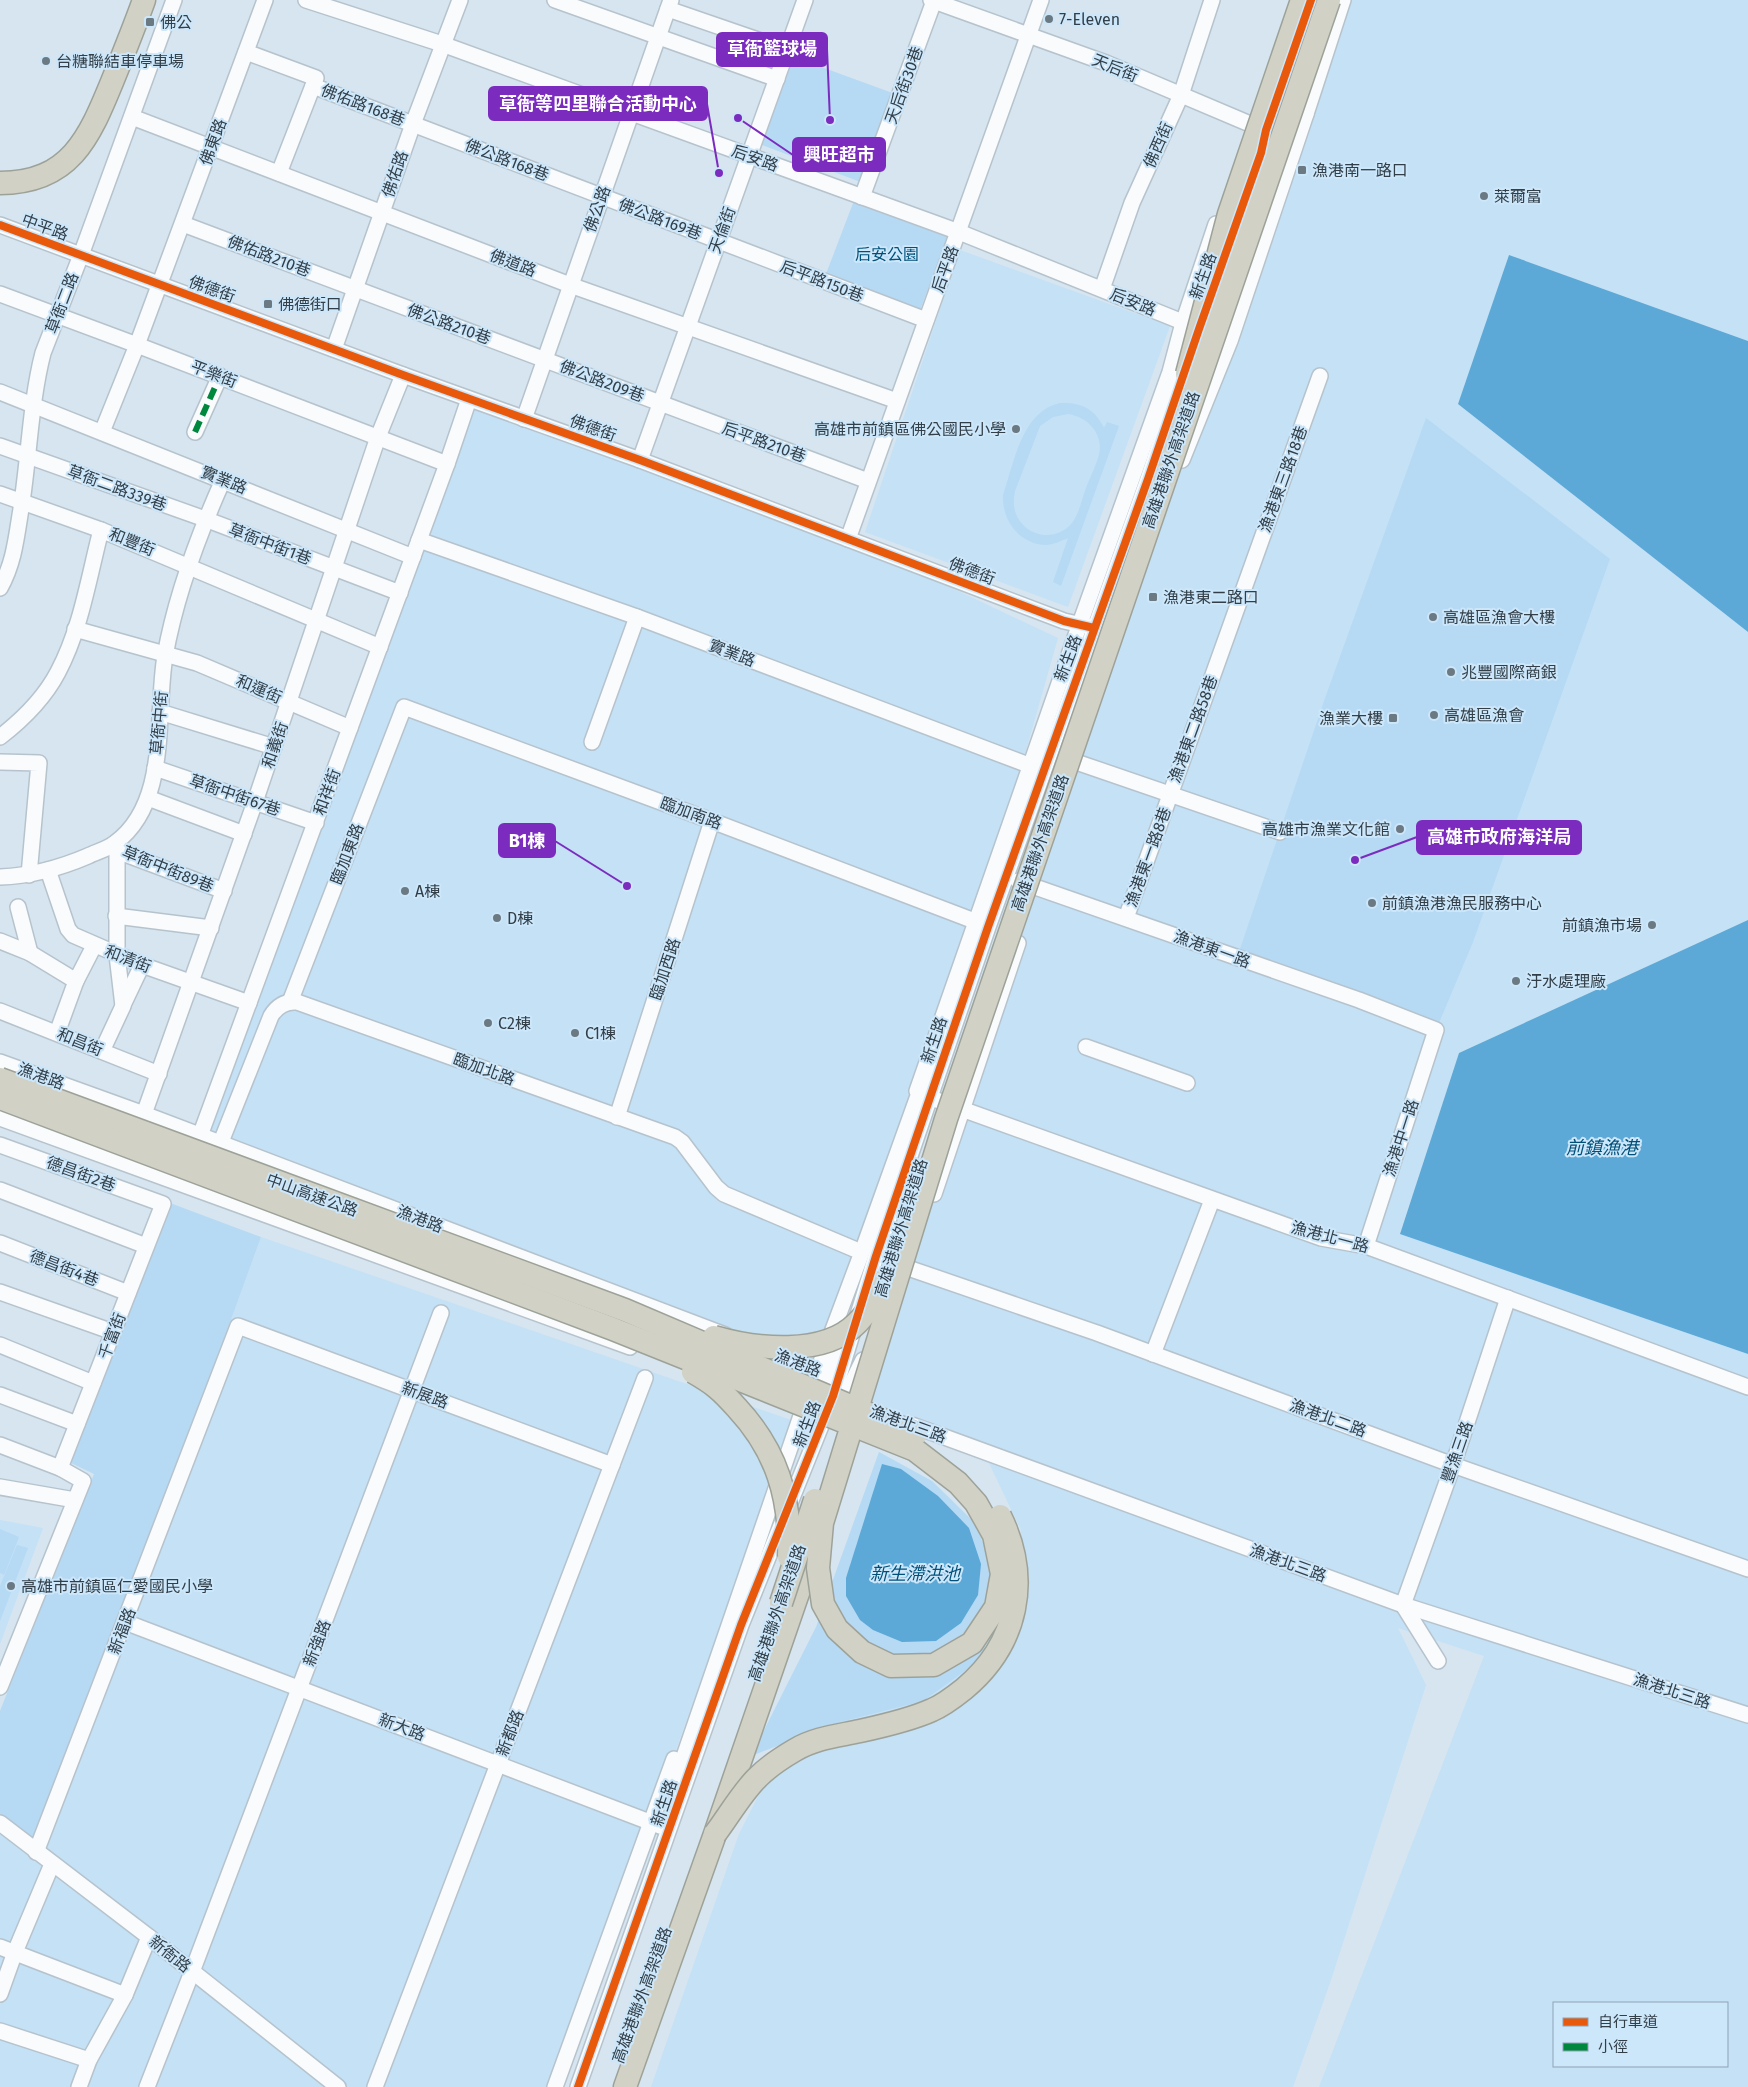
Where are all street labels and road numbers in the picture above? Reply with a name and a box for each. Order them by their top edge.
street label: 天后街30巷 [881,44,927,126]
street label: 天后街 [1089,50,1141,86]
street label: 佛佑路168巷 [318,80,408,130]
street label: 佛東路 [196,116,230,168]
street label: 佛西街 [1140,119,1176,171]
street label: 佛公路168巷 [462,135,552,185]
street label: 后安路 [729,141,781,175]
street label: 佛佑路 [378,148,412,200]
street label: 佛公路 [580,183,614,235]
street label: 佛公路169巷 [616,194,704,244]
street label: 天倫街 [705,204,739,256]
street label: 中平路 [19,210,71,244]
street label: 佛佑路210巷 [225,231,313,281]
street label: 后平路 [928,243,962,295]
street label: 佛道路 [487,246,539,280]
street label: 新生路 [1186,250,1220,302]
street label: 后平路150巷 [778,256,866,306]
street label: 草衙二路 [42,270,82,336]
street label: 佛德街 [186,272,238,306]
street label: 后安路 [1107,284,1159,320]
street label: 佛公路210巷 [405,300,493,348]
street label: 佛公路209巷 [557,356,647,406]
street label: 平樂街 [188,357,240,391]
street label: 高雄港聯外高架道路 [1139,389,1203,531]
street label: 佛德街 [567,411,619,445]
street label: 后平路210巷 [720,418,808,466]
street label: 漁港東三路18巷 [1255,423,1311,535]
street label: 草衙二路339巷 [65,461,169,515]
street label: 實業路 [198,462,250,498]
street label: 草衙中街1巷 [226,520,314,568]
street label: 和豐街 [106,524,158,560]
street label: 佛德街 [946,554,998,588]
street label: 新生路 [1051,632,1085,684]
street label: 實業路 [706,636,758,670]
street label: 和運街 [233,671,285,707]
street label: 漁港東二路58巷 [1165,673,1221,785]
street label: 草衙中街 [147,690,171,756]
street label: 和義街 [258,719,292,771]
street label: 和祥街 [310,766,344,818]
street label: 草衙中街67巷 [187,771,283,819]
street label: 高雄港聯外高架道路 [1008,772,1072,914]
street label: 臨加南路 [658,793,724,833]
street label: 漁港東一路8巷 [1121,804,1175,910]
street label: 臨加東路 [327,821,367,887]
street label: 草衙中街89巷 [119,842,217,896]
street label: 漁港東一路 [1171,926,1253,972]
street label: 臨加西路 [646,936,684,1002]
street label: 和清街 [102,942,154,976]
street label: 新生路 [917,1014,951,1066]
street label: 和昌街 [54,1024,106,1060]
street label: 臨加北路 [451,1049,517,1089]
street label: 漁港路 [15,1059,67,1093]
street label: 漁港中一路 [1380,1097,1422,1179]
street label: 德昌街2巷 [44,1153,118,1195]
street label: 高雄港聯外高架道路 [871,1156,931,1300]
street label: 中山高速公路 [264,1170,360,1220]
street label: 漁港路 [394,1202,446,1236]
street label: 漁港北一路 [1289,1217,1371,1257]
street label: 德昌街4巷 [27,1246,101,1290]
street label: 千富街 [95,1310,129,1362]
street label: 漁港路 [772,1346,824,1380]
street label: 新展路 [399,1378,451,1412]
street label: 漁港北二路 [1287,1395,1369,1441]
street label: 新生路 [790,1398,824,1450]
street label: 漁港北三路 [867,1401,949,1447]
street label: 豐漁三路 [1438,1419,1476,1485]
street label: 漁港北三路 [1247,1540,1329,1586]
street label: 高雄港聯外高架道路 [745,1542,809,1684]
street label: 新福路 [105,1605,139,1657]
street label: 新強路 [300,1617,334,1669]
street label: 漁港北三路 [1631,1670,1713,1712]
street label: 新都路 [493,1707,527,1759]
street label: 新大路 [376,1710,428,1744]
street label: 新生路 [647,1777,681,1829]
street label: 高雄港聯外高架道路 [608,1924,676,2066]
street label: 新衙路 [145,1932,195,1976]

